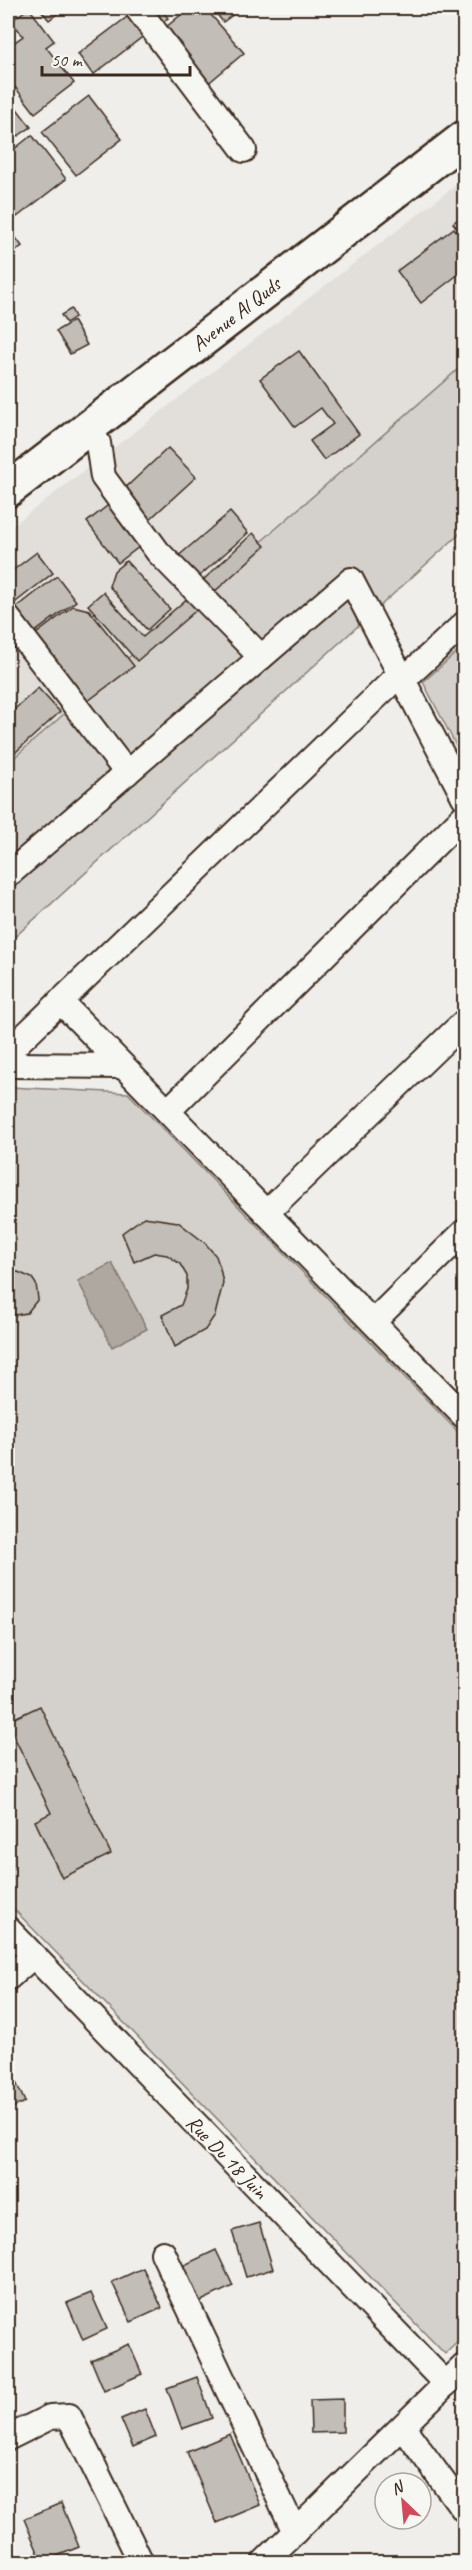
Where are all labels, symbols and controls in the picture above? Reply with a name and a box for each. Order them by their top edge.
scale bar [42,39,190,77]
text: 50 m [51,49,84,71]
street label: Avenue Al Quds [186,270,287,357]
street label: Rue Du 18 Juin [181,2110,274,2205]
north arrow [373,2471,433,2531]
text: N [388,2476,408,2500]

